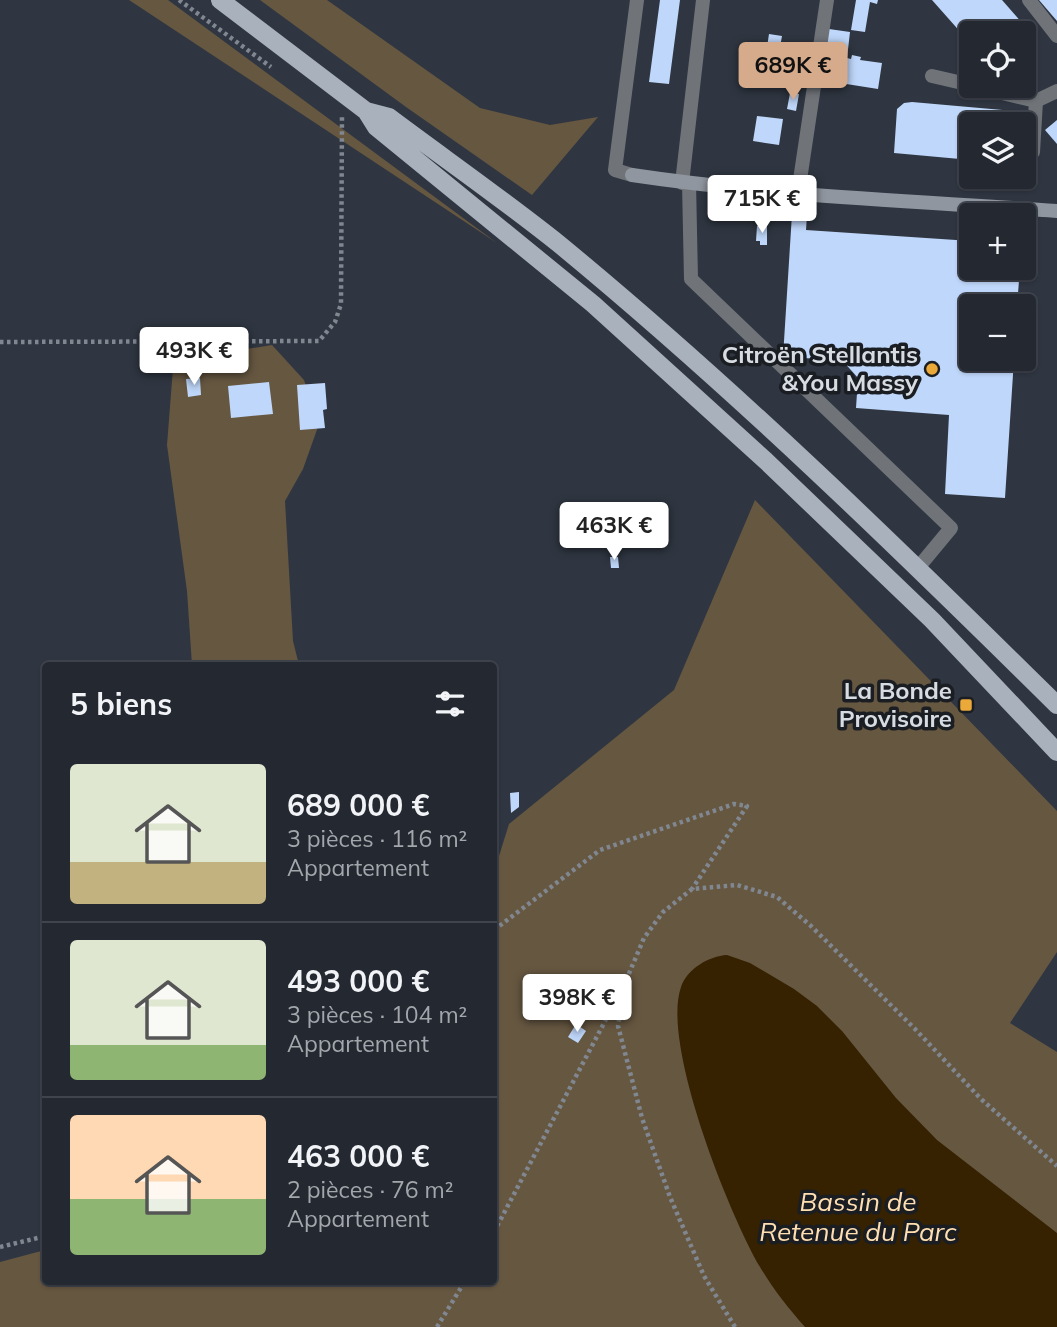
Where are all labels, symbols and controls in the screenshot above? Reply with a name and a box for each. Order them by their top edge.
map controls [959,21,1036,371]
button: locate [959,21,1036,98]
pin: 689K € [736,42,850,102]
text: 689K € [755,50,831,79]
button: layers [959,112,1036,189]
pin: 715K € [705,176,819,235]
text: 715K € [724,183,800,212]
button: + [959,203,1036,280]
button: − [959,294,1036,371]
pin: 493K € [137,328,251,387]
text: 493K € [156,335,232,364]
place label: Citroën Stellantis &You Massy [722,339,919,397]
marker: Citroën Stellantis &You Massy [924,361,940,377]
pin: 463K € [557,503,671,562]
text: 463K € [576,510,652,539]
place label: La Bonde Provisoire [839,675,952,733]
text: 5 biens [70,685,172,723]
icon: filters [431,685,469,723]
marker: La Bonde Provisoire [958,697,974,713]
text: 689 000 € [287,786,429,824]
icon: home [126,792,210,876]
text: 3 pièces · 116 m² [287,824,467,853]
text: Appartement [287,853,429,882]
text: 493 000 € [287,962,429,1000]
icon: home [126,968,210,1052]
pin: 398K € [520,974,634,1034]
text: 398K € [539,982,615,1011]
text: 3 pièces · 104 m² [287,1000,467,1029]
text: Appartement [287,1029,429,1058]
text: 463 000 € [287,1137,429,1175]
icon: home [126,1143,210,1227]
text: 2 pièces · 76 m² [287,1175,454,1204]
water label: Bassin de Retenue du Parc [759,1185,957,1248]
text: Appartement [287,1204,429,1233]

